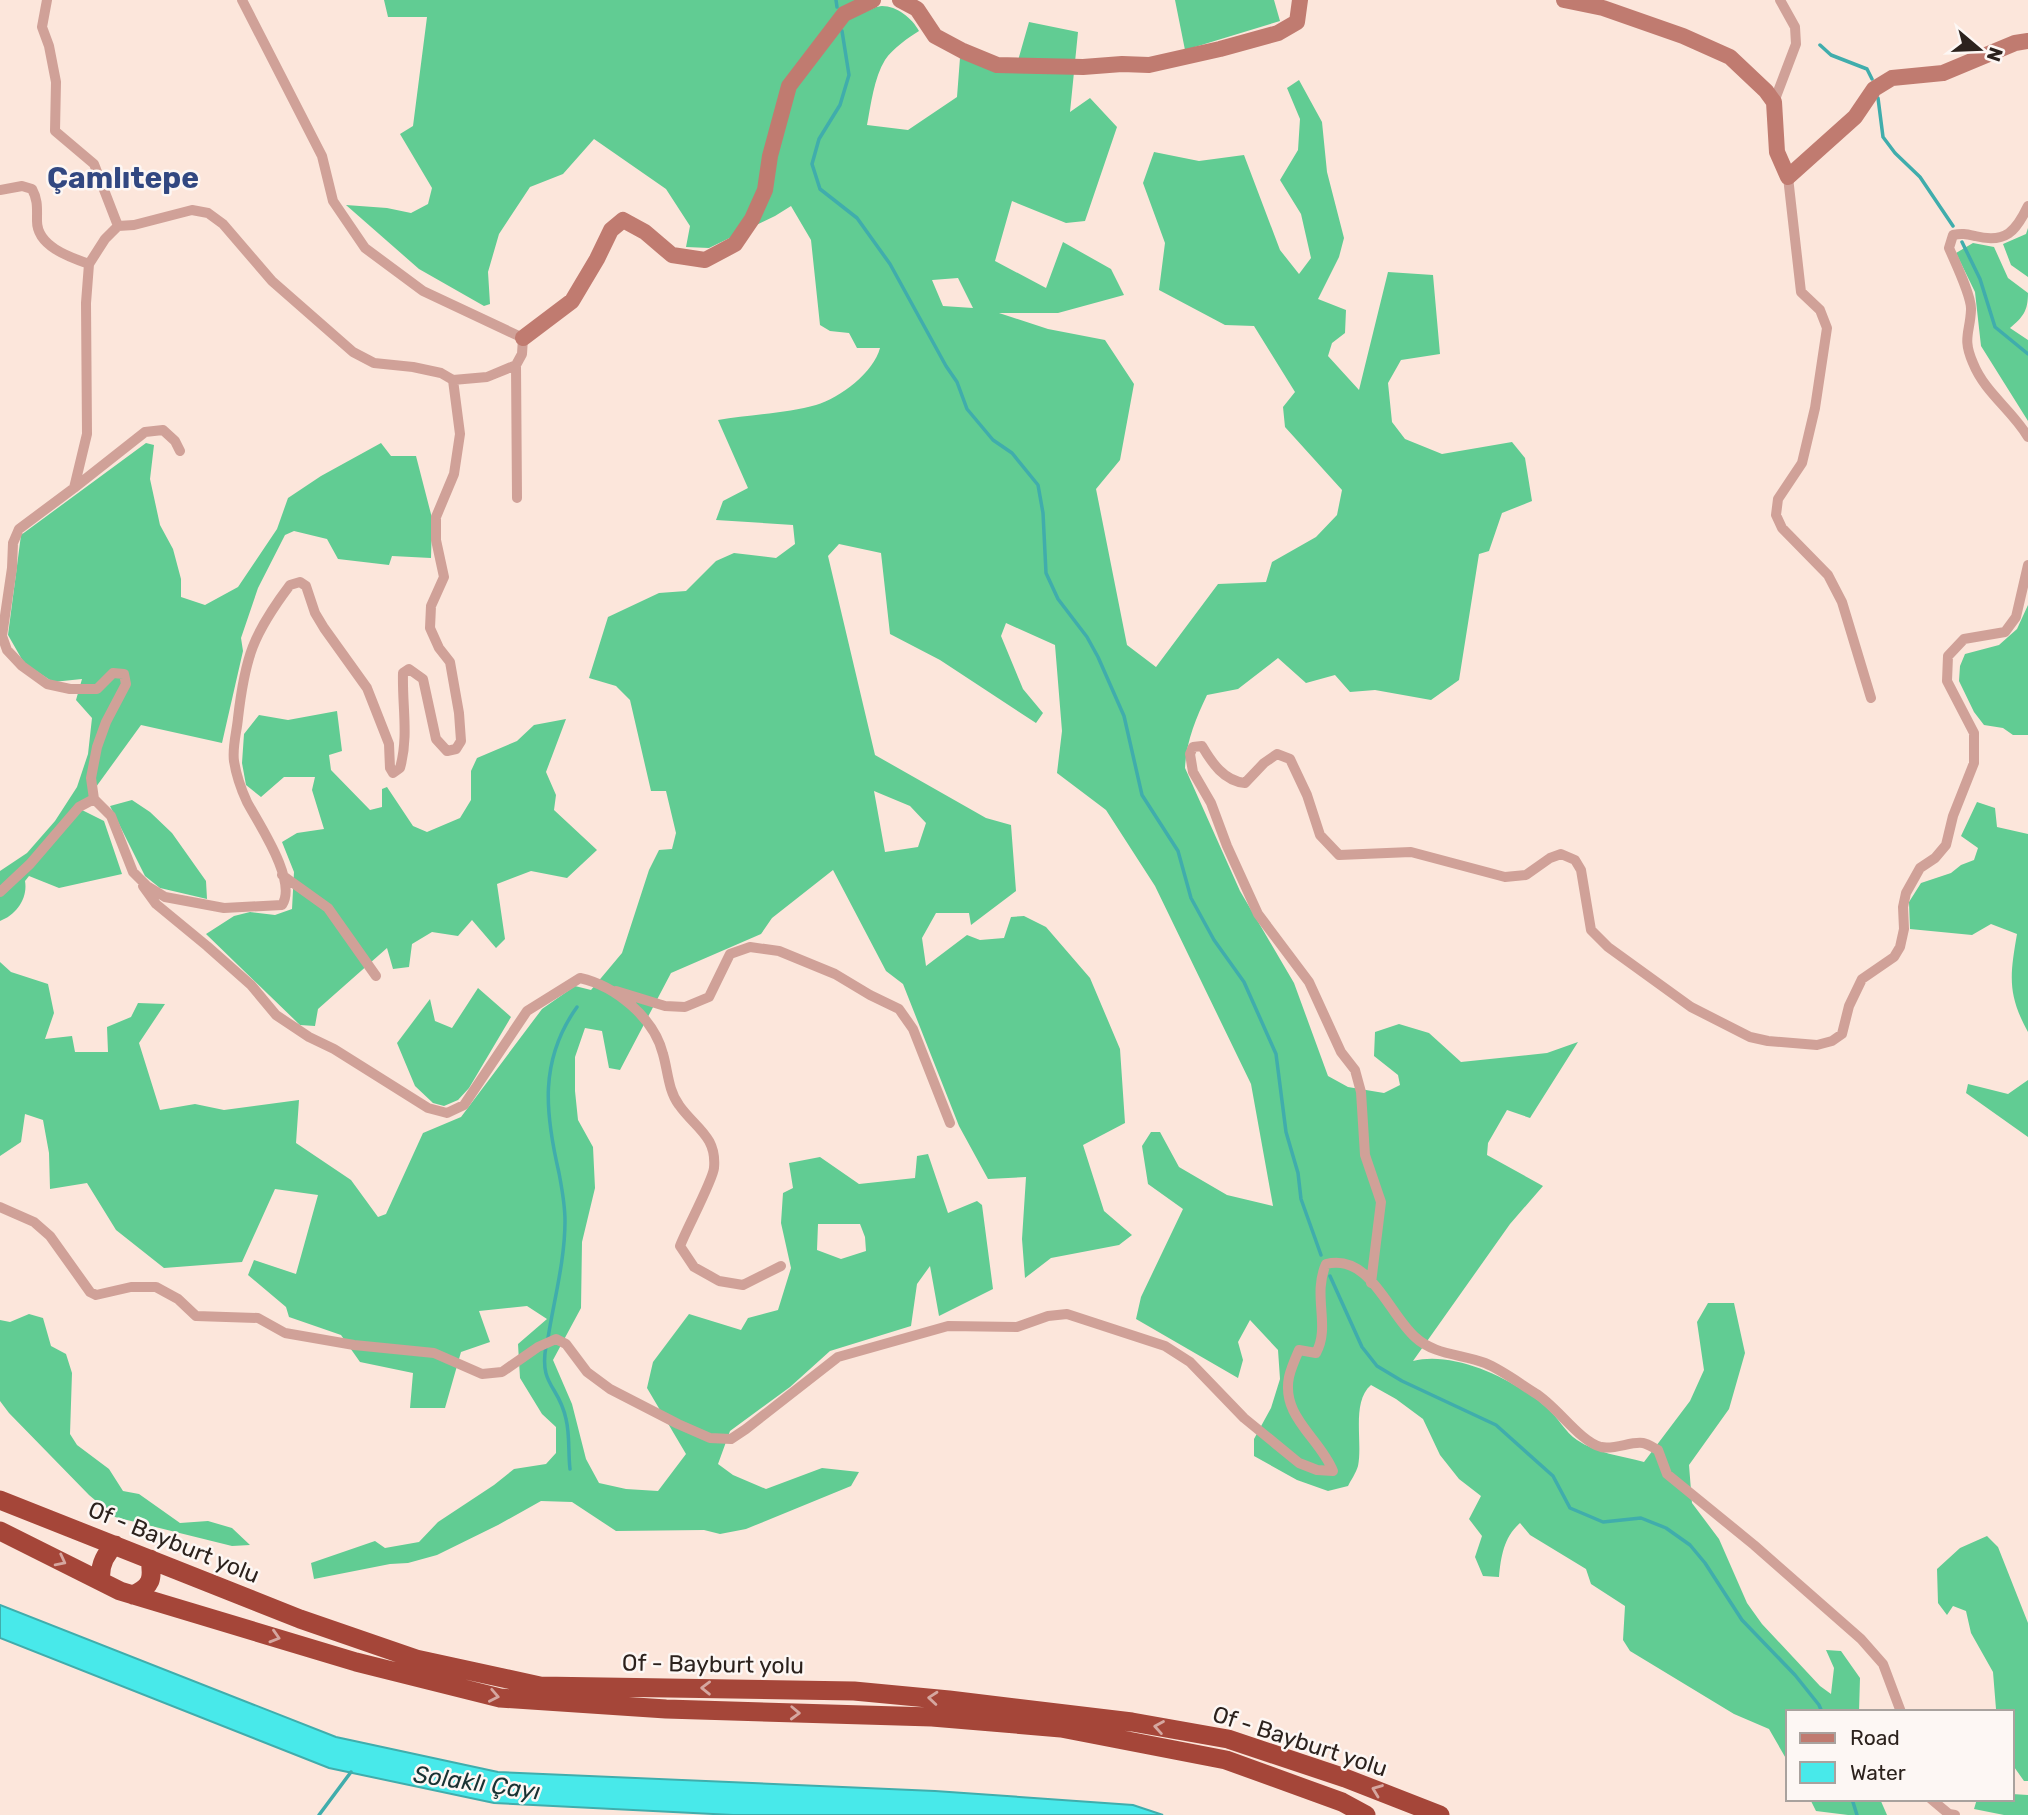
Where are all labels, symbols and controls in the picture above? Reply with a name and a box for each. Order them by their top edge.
north arrow [1944,14,2014,84]
text: N [1982,44,2008,65]
district label: Çamlıtepe [47,160,199,196]
street label: Of - Bayburt yolu [84,1495,264,1589]
one-way arrow [54,1553,66,1567]
one-way arrow [268,1629,280,1644]
street label: Of - Bayburt yolu [622,1648,804,1680]
one-way arrow [700,1681,711,1696]
one-way arrow [488,1688,500,1703]
one-way arrow [927,1691,938,1706]
street label: Of - Bayburt yolu [1209,1700,1391,1782]
one-way arrow [790,1705,800,1721]
legend [1786,1710,2014,1801]
one-way arrow [1153,1720,1165,1735]
text: Road [1850,1725,1900,1750]
water label: Solaklı Çayı [412,1760,542,1806]
text: Water [1850,1760,1906,1785]
one-way arrow [1371,1785,1383,1799]

